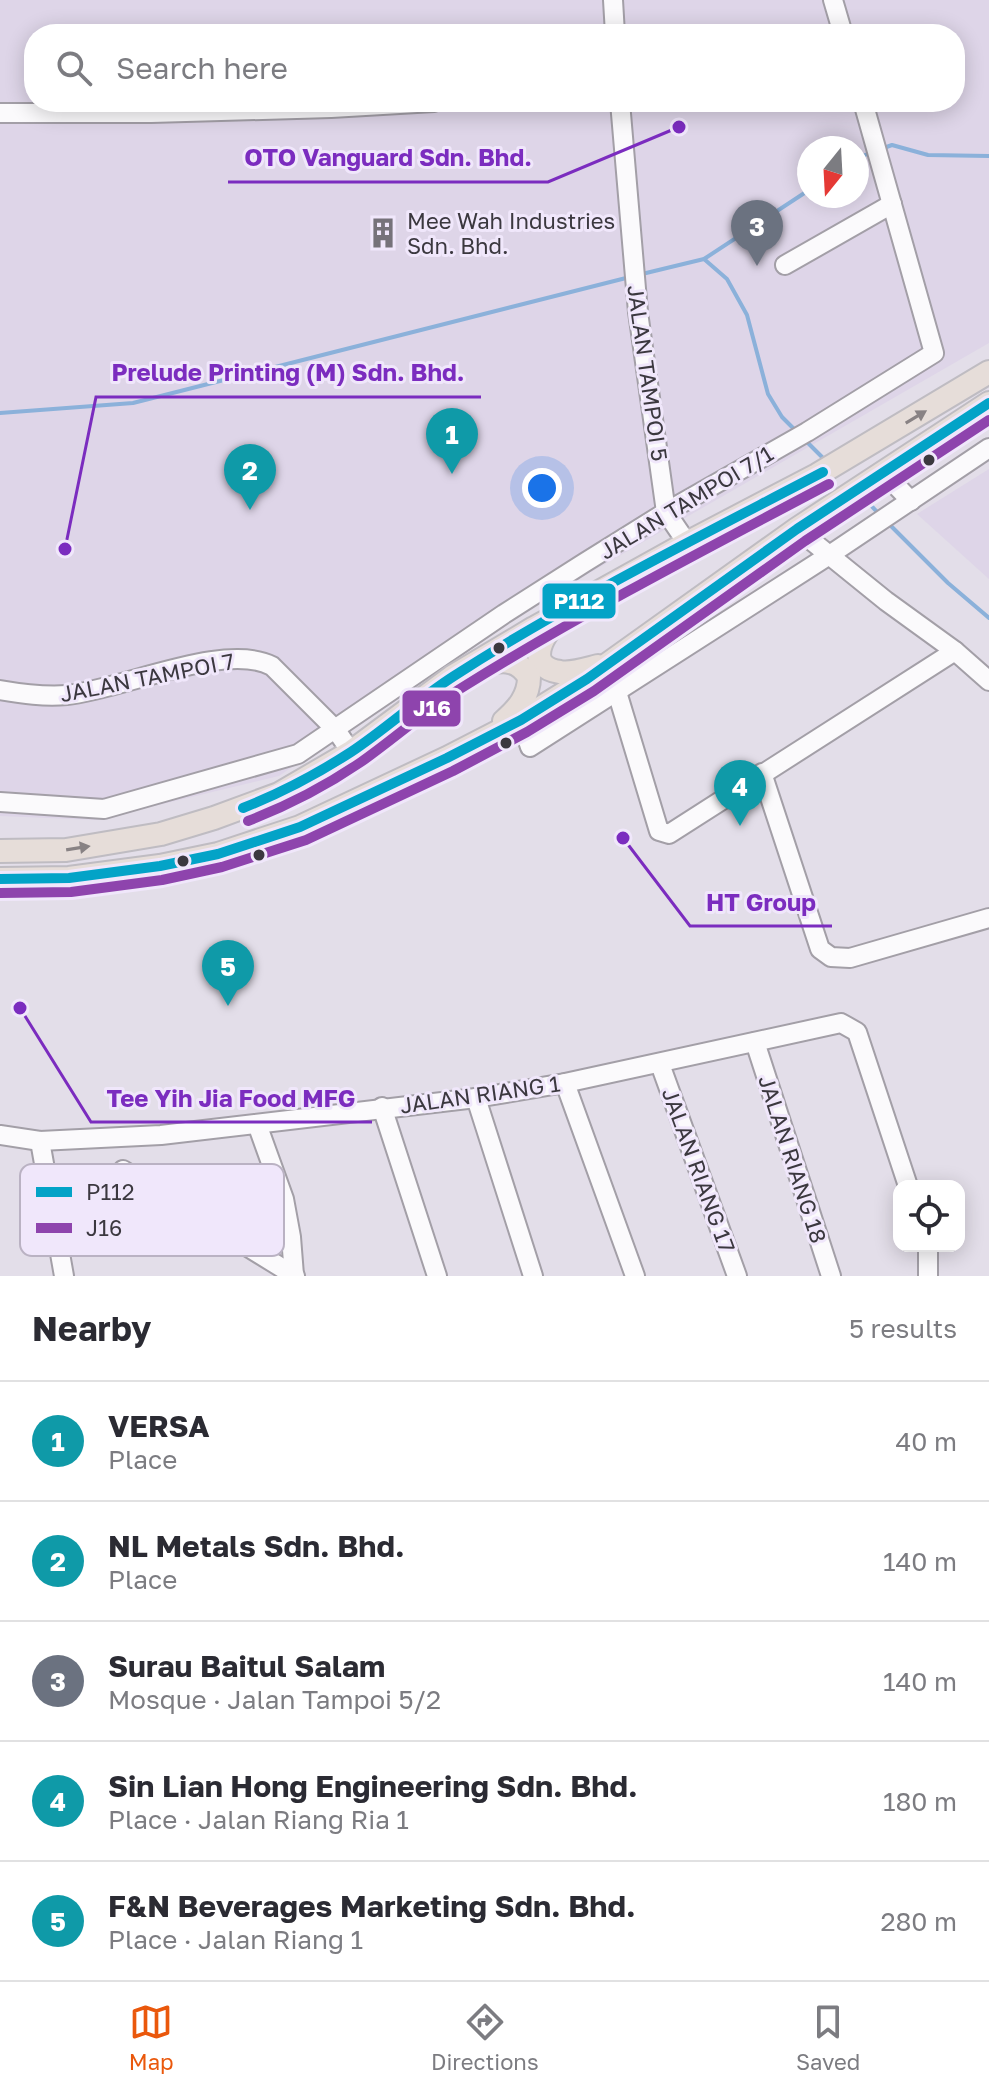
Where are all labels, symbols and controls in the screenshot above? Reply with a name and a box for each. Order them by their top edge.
search box [24,24,965,112]
icon: search [52,46,96,90]
text: Search here [116,50,288,86]
callout: OTO Vanguard Sdn. Bhd. [228,134,548,182]
north arrow [797,136,869,208]
text: OTO Vanguard Sdn. Bhd. [244,142,532,171]
pin: 3 [731,200,783,266]
place label: Mee Wah Industries Sdn. Bhd. [407,207,615,259]
building icon: Mee Wah Industries Sdn. Bhd. [366,216,400,250]
street label: JALAN TAMPOI 5 [622,283,674,463]
callout: Prelude Printing (M) Sdn. Bhd. [96,349,481,397]
text: Prelude Printing (M) Sdn. Bhd. [112,357,465,386]
pin: 1 [426,408,478,474]
one-way arrow [905,410,927,424]
street label: JALAN TAMPOI 7/1 [594,439,778,565]
pin: 2 [224,444,276,510]
unlabelled marker [921,452,937,468]
your location [522,468,562,508]
line badge: P112 [541,582,617,620]
text: P112 [554,587,604,614]
unlabelled marker [491,640,507,656]
street label: JALAN TAMPOI 7 [58,647,236,707]
line badge: J16 [401,689,462,728]
text: J16 [413,694,451,721]
unlabelled marker [498,735,514,751]
pin: 4 [714,760,766,826]
one-way arrow [66,841,91,853]
unlabelled marker [251,847,267,863]
unlabelled marker [175,853,191,869]
callout: HT Group [690,878,832,926]
text: HT Group [706,887,816,916]
pin: 5 [202,940,254,1006]
street label: JALAN RIANG 1 [398,1069,562,1119]
street label: JALAN RIANG 18 [753,1072,833,1246]
callout: Tee Yih Jia Food MFG [91,1074,372,1122]
text: Tee Yih Jia Food MFG [107,1083,355,1112]
street label: JALAN RIANG 17 [657,1084,741,1256]
legend [20,1164,284,1256]
text: P112 [86,1178,135,1205]
map controls [893,1180,965,1252]
button: locate [893,1180,965,1252]
text: J16 [86,1214,122,1241]
text: Nearby [32,1308,152,1348]
text: 5 results [849,1313,957,1344]
text: VERSA [108,1408,210,1444]
text: 1 [51,1426,65,1457]
text: 40 m [896,1426,957,1457]
text: Place [108,1444,177,1475]
text: NL Metals Sdn. Bhd. [108,1528,405,1564]
text: 2 [50,1546,66,1577]
text: 140 m [883,1546,957,1577]
text: Place [108,1564,177,1595]
text: Surau Baitul Salam [108,1648,385,1684]
text: 3 [50,1666,66,1697]
text: 140 m [883,1666,957,1697]
text: Mosque · Jalan Tampoi 5/2 [108,1684,441,1715]
text: Sin Lian Hong Engineering Sdn. Bhd. [108,1768,638,1804]
text: 4 [50,1786,66,1817]
text: 180 m [883,1786,957,1817]
text: Place · Jalan Riang Ria 1 [108,1804,409,1835]
text: F&N Beverages Marketing Sdn. Bhd. [108,1888,636,1924]
text: 5 [50,1906,66,1937]
text: 280 m [880,1906,957,1937]
text: Place · Jalan Riang 1 [108,1924,363,1955]
tab: Map [129,2000,174,2075]
tab: Directions [431,2000,539,2075]
tab: Saved [796,2000,860,2075]

